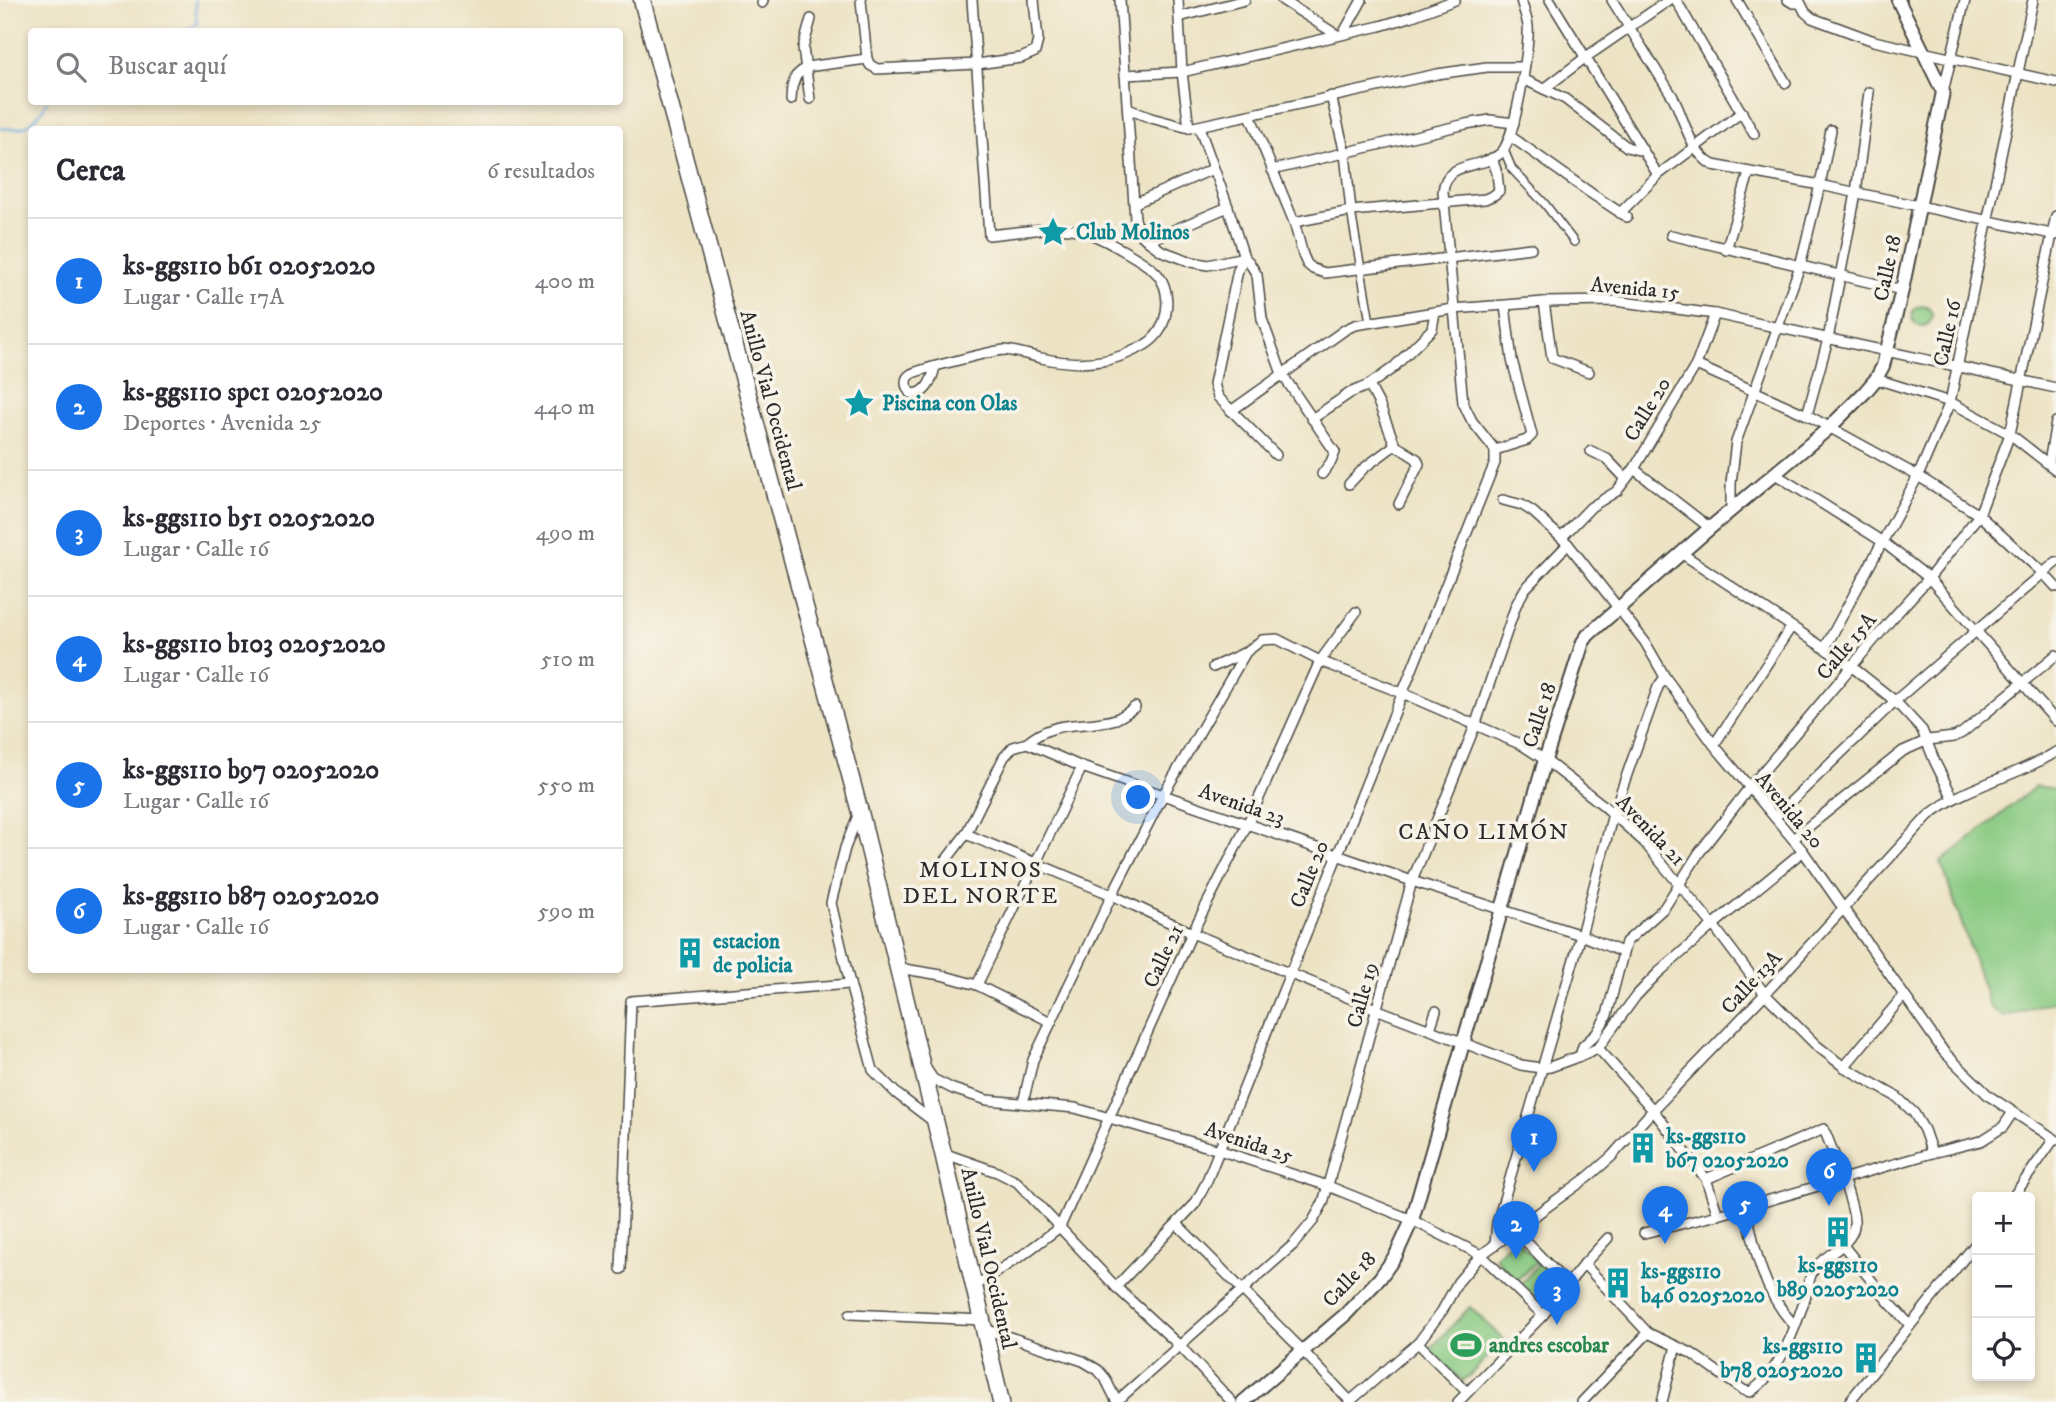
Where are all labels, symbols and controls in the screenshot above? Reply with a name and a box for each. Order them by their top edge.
search box [28,28,623,105]
icon: search [52,48,90,86]
text: Buscar aquí [108,50,226,83]
text: Cerca [56,153,125,190]
text: 6 resultados [487,157,595,186]
place icon: Club Molinos [1036,215,1070,249]
place label: Club Molinos [1076,220,1190,246]
street label: Calle 18 [1868,233,1908,304]
text: ks-ggs110 b61 02052020 [123,250,376,283]
text: 1 [75,267,83,296]
text: 400 m [535,267,595,296]
street label: Avenida 15 [1589,272,1680,306]
text: Lugar · Calle 17A [123,283,284,312]
street label: Calle 16 [1928,297,1968,369]
street label: Anillo Vial Occidental [733,307,807,494]
street label: Calle 20 [1619,373,1677,446]
text: ks-ggs110 spc1 02052020 [123,376,383,409]
place icon: Piscina con Olas [842,386,876,420]
place label: Piscina con Olas [882,391,1017,417]
text: 2 [73,393,85,422]
text: 440 m [534,393,595,422]
text: Deportes · Avenida 25 [123,409,321,438]
text: ks-ggs110 b51 02052020 [123,502,375,535]
text: 3 [75,519,83,548]
text: 490 m [536,519,595,548]
text: Lugar · Calle 16 [123,535,269,564]
street label: Calle 15A [1811,607,1883,686]
text: ks-ggs110 b103 02052020 [123,628,386,661]
text: 4 [72,645,86,674]
text: 510 m [541,645,595,674]
text: Lugar · Calle 16 [123,661,269,690]
street label: Calle 18 [1517,679,1563,751]
text: ks-ggs110 b97 02052020 [123,754,379,787]
street label: Avenida 20 [1749,767,1829,855]
text: 5 [73,771,85,800]
text: 550 m [538,771,595,800]
street label: Avenida 23 [1195,778,1288,832]
your location [1121,780,1155,814]
text: Lugar · Calle 16 [123,787,269,816]
street label: Avenida 21 [1610,790,1691,872]
district label: CAÑO LIMÓN [1398,818,1570,847]
street label: Calle 20 [1285,837,1335,912]
district label: MOLINOS DEL NORTE [903,856,1059,911]
text: ks-ggs110 b87 02052020 [123,880,379,913]
text: 6 [73,897,85,926]
text: 590 m [538,897,595,926]
text: Lugar · Calle 16 [123,913,269,942]
street label: Calle 21 [1138,921,1190,992]
place label: estacion de policia [713,929,794,979]
building icon: estacion de policia [673,936,707,970]
street label: Calle 13A [1716,945,1788,1020]
street label: Calle 19 [1342,960,1384,1031]
pin: 1 [1511,1114,1557,1172]
street label: Avenida 25 [1201,1116,1296,1169]
place label: ks-ggs110 b67 02052020 [1665,1124,1789,1174]
building icon: ks-ggs110 b67 02052020 [1626,1131,1660,1165]
pin: 6 [1806,1148,1852,1206]
street label: Anillo Vial Occidental [954,1165,1022,1352]
pin: 5 [1722,1181,1768,1239]
pin: 4 [1642,1186,1688,1244]
map controls [1972,1192,2035,1381]
button: + [1972,1192,2035,1255]
pin: 2 [1493,1201,1539,1259]
building icon: ks-ggs110 b89 02052020 [1821,1215,1855,1249]
street label: Calle 18 [1317,1246,1382,1313]
place label: ks-ggs110 b89 02052020 [1776,1253,1899,1303]
button: − [1972,1255,2035,1318]
place label: ks-ggs110 b46 02052020 [1640,1259,1765,1309]
building icon: ks-ggs110 b46 02052020 [1601,1266,1635,1300]
pin: 3 [1534,1267,1580,1325]
button: locate [1972,1318,2035,1381]
sports icon: andres escobar [1449,1328,1483,1362]
place label: andres escobar [1489,1333,1610,1359]
place label: ks-ggs110 b78 02052020 [1720,1334,1843,1384]
building icon: ks-ggs110 b78 02052020 [1849,1341,1883,1375]

